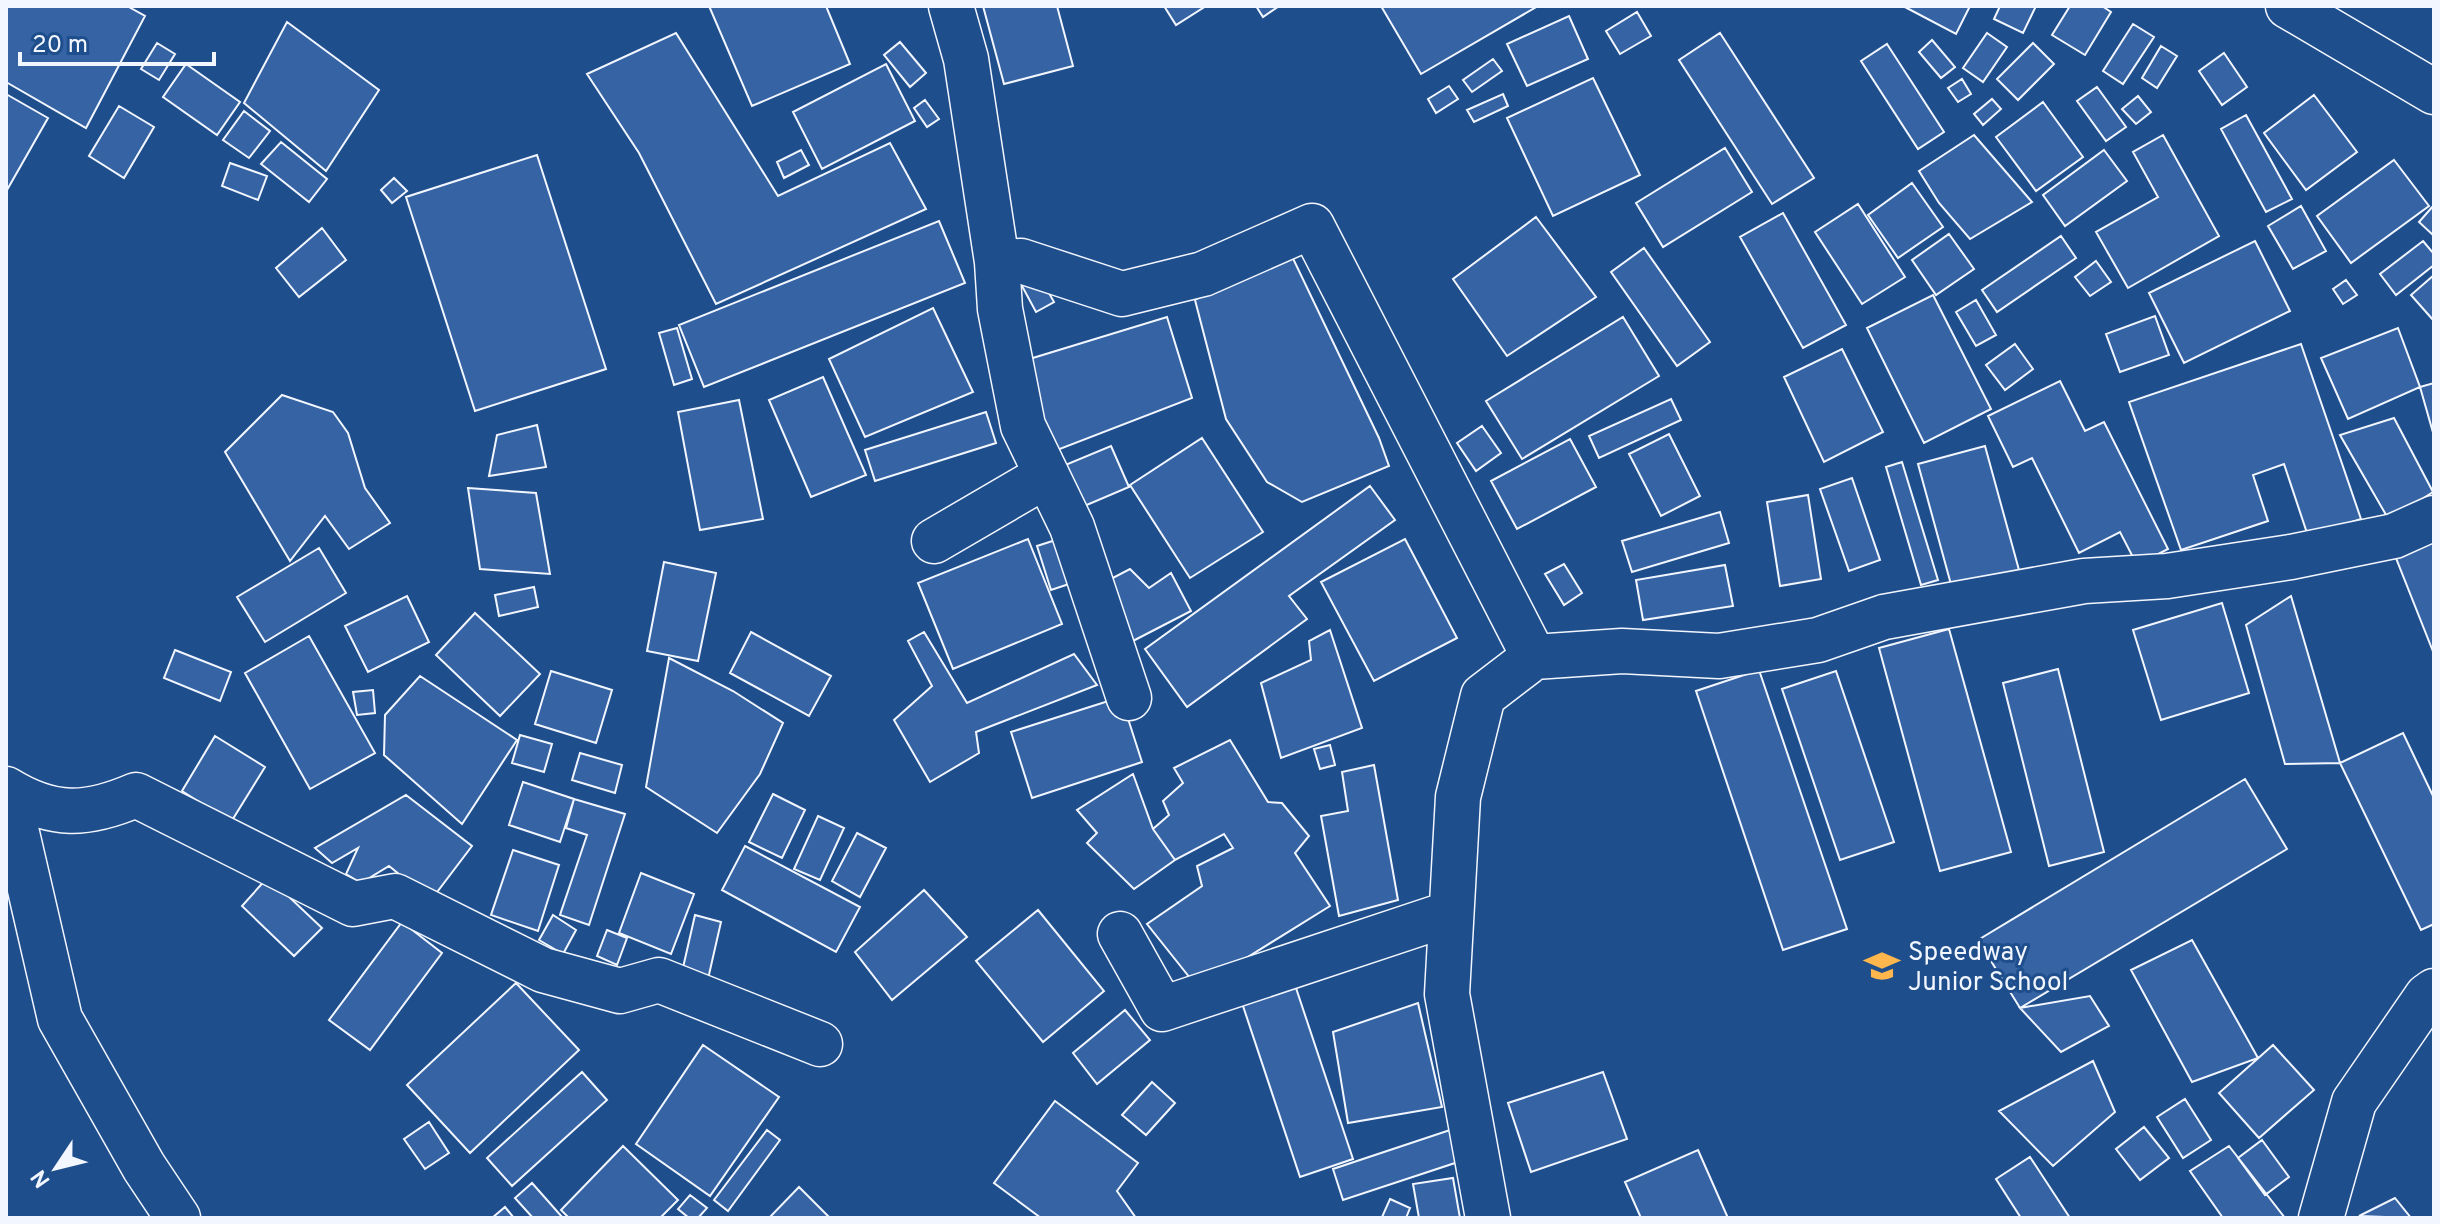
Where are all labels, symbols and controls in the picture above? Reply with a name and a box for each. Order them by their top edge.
scale bar [20,16,214,66]
text: 20 m [32,31,88,61]
place label: Speedway Junior School [1908,937,2068,1000]
school or university icon: Speedway Junior School [1863,947,1901,985]
north arrow [16,1128,96,1208]
text: N [26,1164,57,1192]

